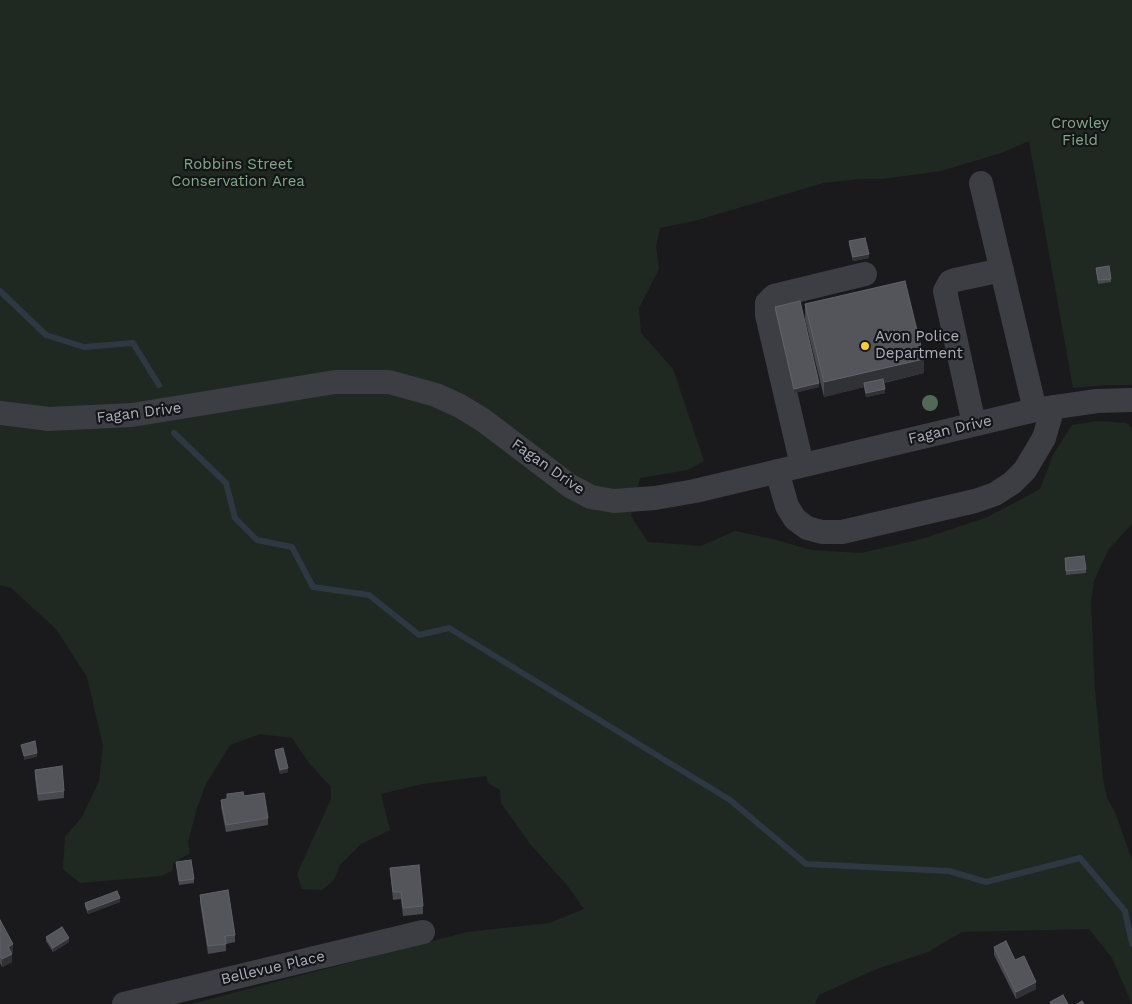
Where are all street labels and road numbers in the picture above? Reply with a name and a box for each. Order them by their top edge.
street label: Fagan Drive [96,399,182,427]
street label: Fagan Drive [907,412,993,448]
street label: Fagan Drive [508,435,588,499]
street label: Bellevue Place [219,947,327,989]

